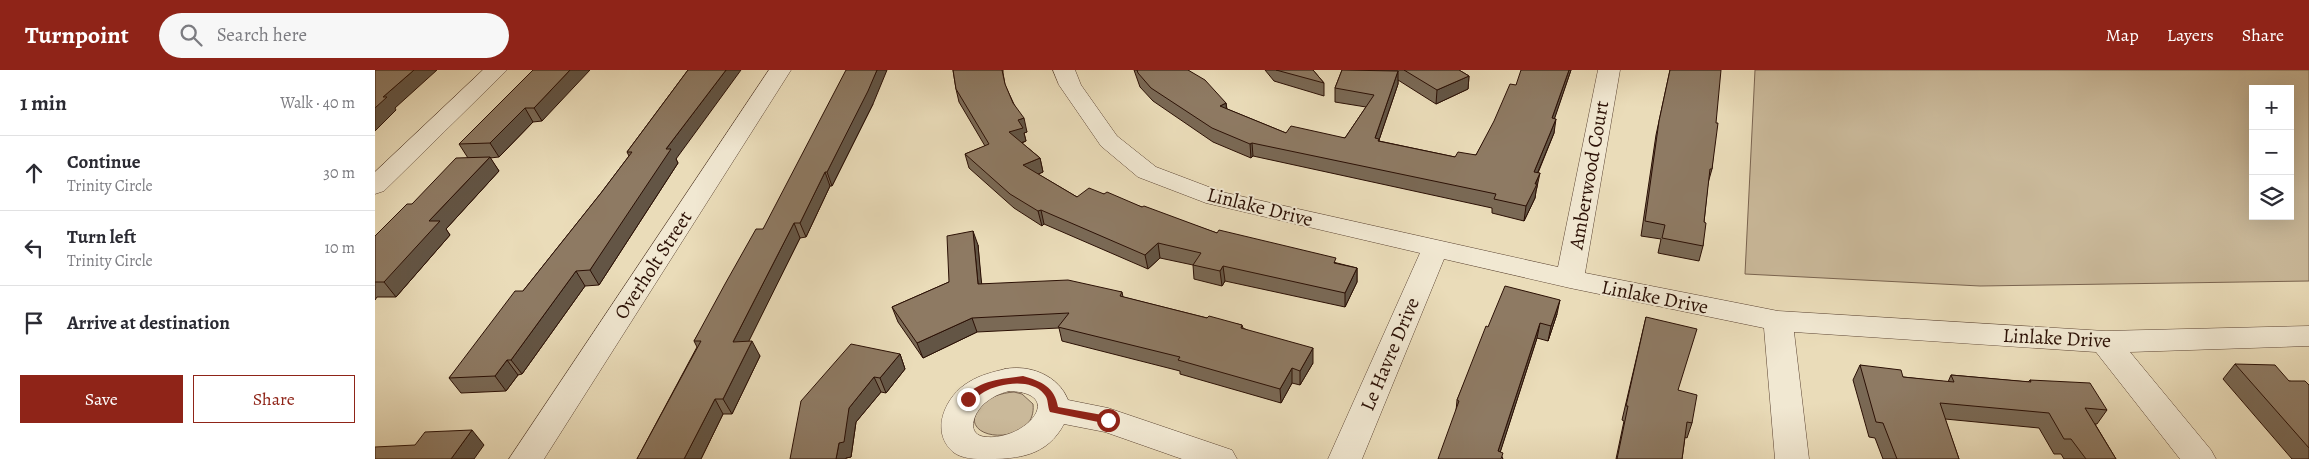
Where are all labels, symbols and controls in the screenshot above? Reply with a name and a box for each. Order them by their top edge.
search box [159,13,509,58]
text: Turnpoint [25,19,129,51]
icon: search [177,21,205,49]
text: Search here [217,22,307,48]
text: Map [2106,23,2139,47]
text: Layers [2167,23,2214,47]
text: Share [2242,23,2284,47]
map controls [2249,85,2294,220]
button: + [2249,85,2294,130]
text: 1 min [20,89,67,117]
text: Walk · 40 m [280,92,355,114]
street label: Amberwood Court [1562,98,1615,252]
button: − [2249,130,2294,175]
text: Continue [67,149,141,175]
icon: ahead [20,159,48,187]
text: 30 m [323,162,355,184]
text: Trinity Circle [67,175,153,197]
button: layers [2249,175,2294,220]
street label: Linlake Drive [1204,181,1316,233]
street label: Overholt Street [608,205,698,325]
text: Turn left [67,224,136,250]
icon: left [20,234,48,262]
text: 10 m [325,237,355,259]
text: Trinity Circle [67,250,153,272]
street label: Linlake Drive [1599,273,1711,321]
street label: Le Havre Drive [1354,293,1426,415]
icon: arrive [20,309,48,337]
text: Arrive at destination [67,310,230,336]
street label: Linlake Drive [2002,322,2112,354]
button: Save [20,375,183,423]
button: Share [193,375,355,423]
route end [957,388,980,411]
route start [1097,409,1120,432]

